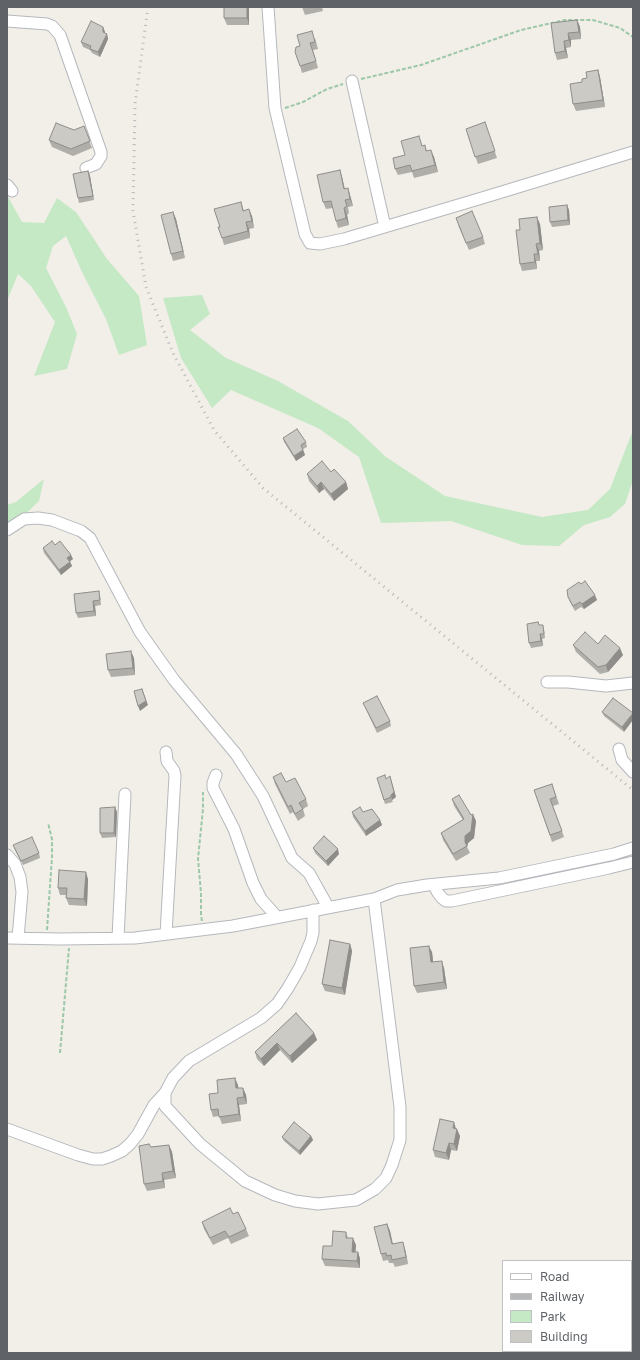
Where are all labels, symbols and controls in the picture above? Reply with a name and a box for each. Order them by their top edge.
legend [502,1260,632,1352]
text: Road [540,1269,569,1284]
text: Railway [540,1289,585,1304]
text: Park [540,1309,566,1324]
text: Building [540,1329,588,1344]

